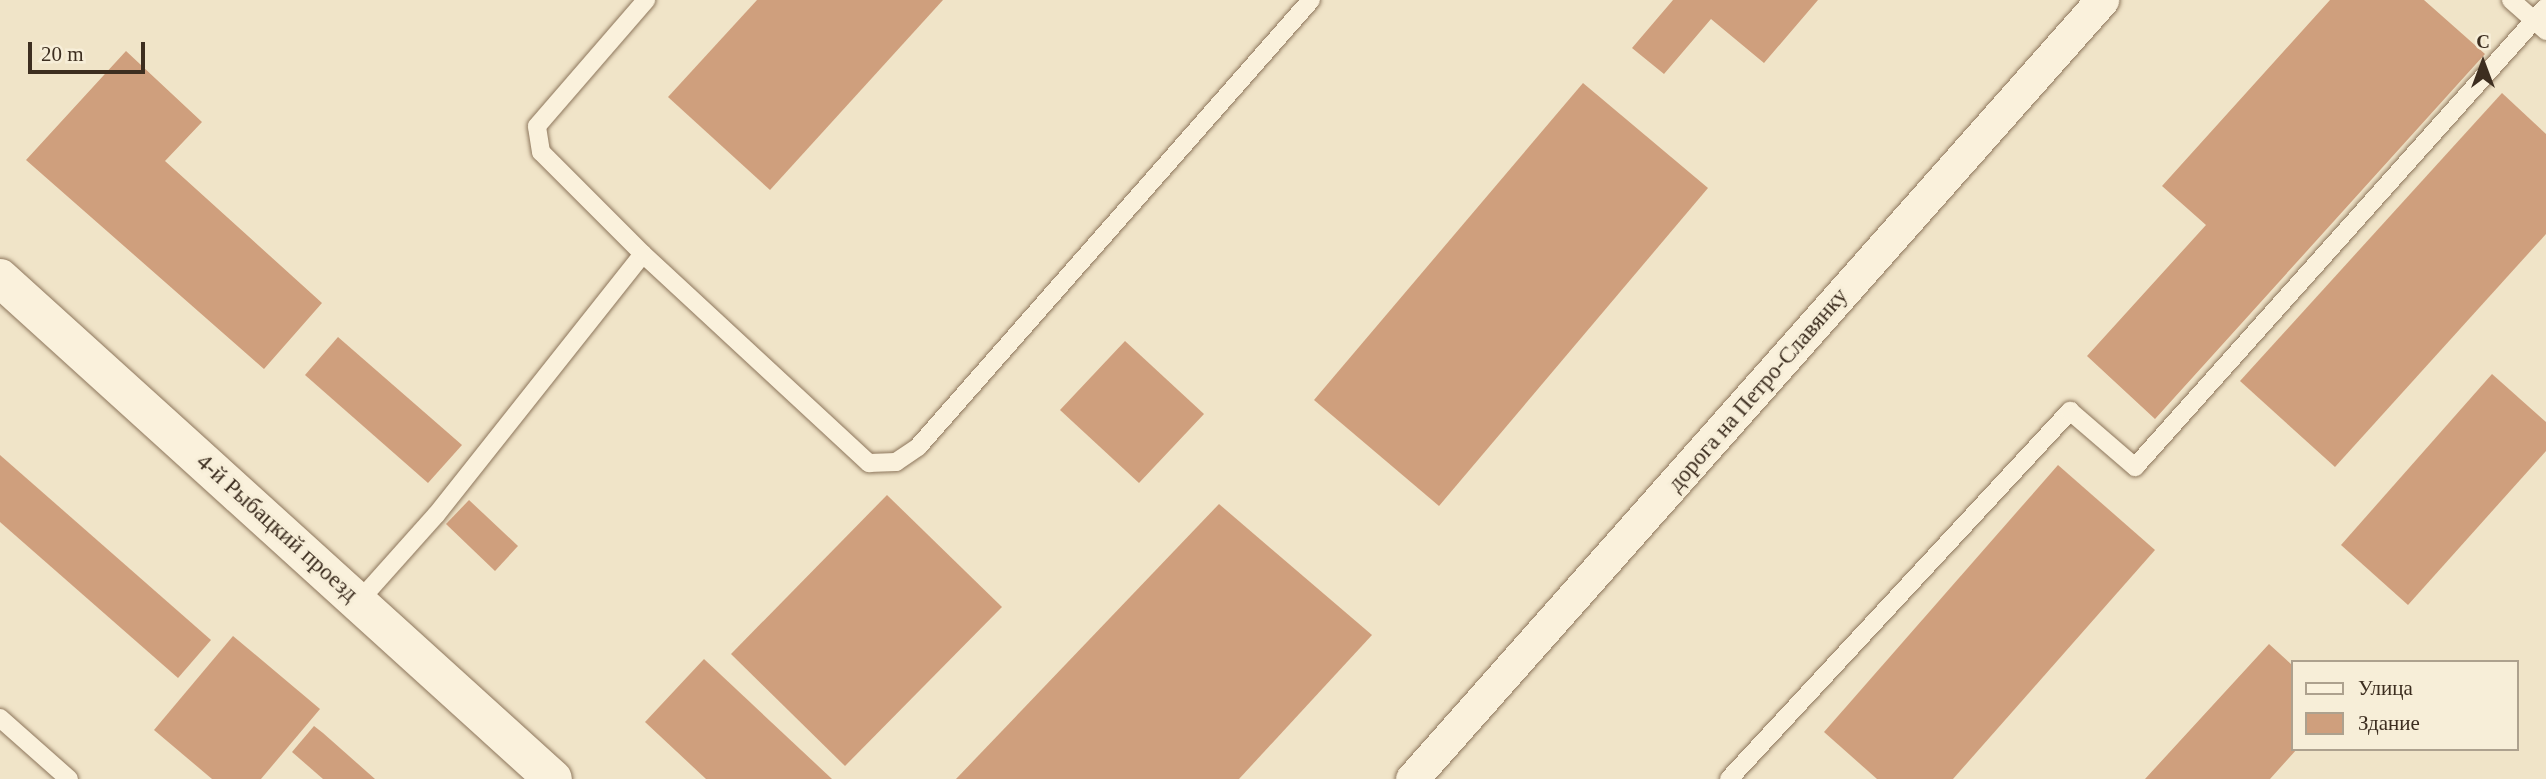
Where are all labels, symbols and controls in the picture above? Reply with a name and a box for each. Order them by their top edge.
scale bar [32,28,149,72]
north arrow [2448,28,2518,98]
text: С [2476,31,2490,52]
text: 20 m [41,42,84,66]
street label: дорога на Петро-Славянку [1662,283,1854,497]
street label: 4-й Рыбацкий проезд [191,448,363,608]
legend [2290,660,2518,751]
text: Улица [2358,676,2413,700]
text: Здание [2358,711,2420,735]

